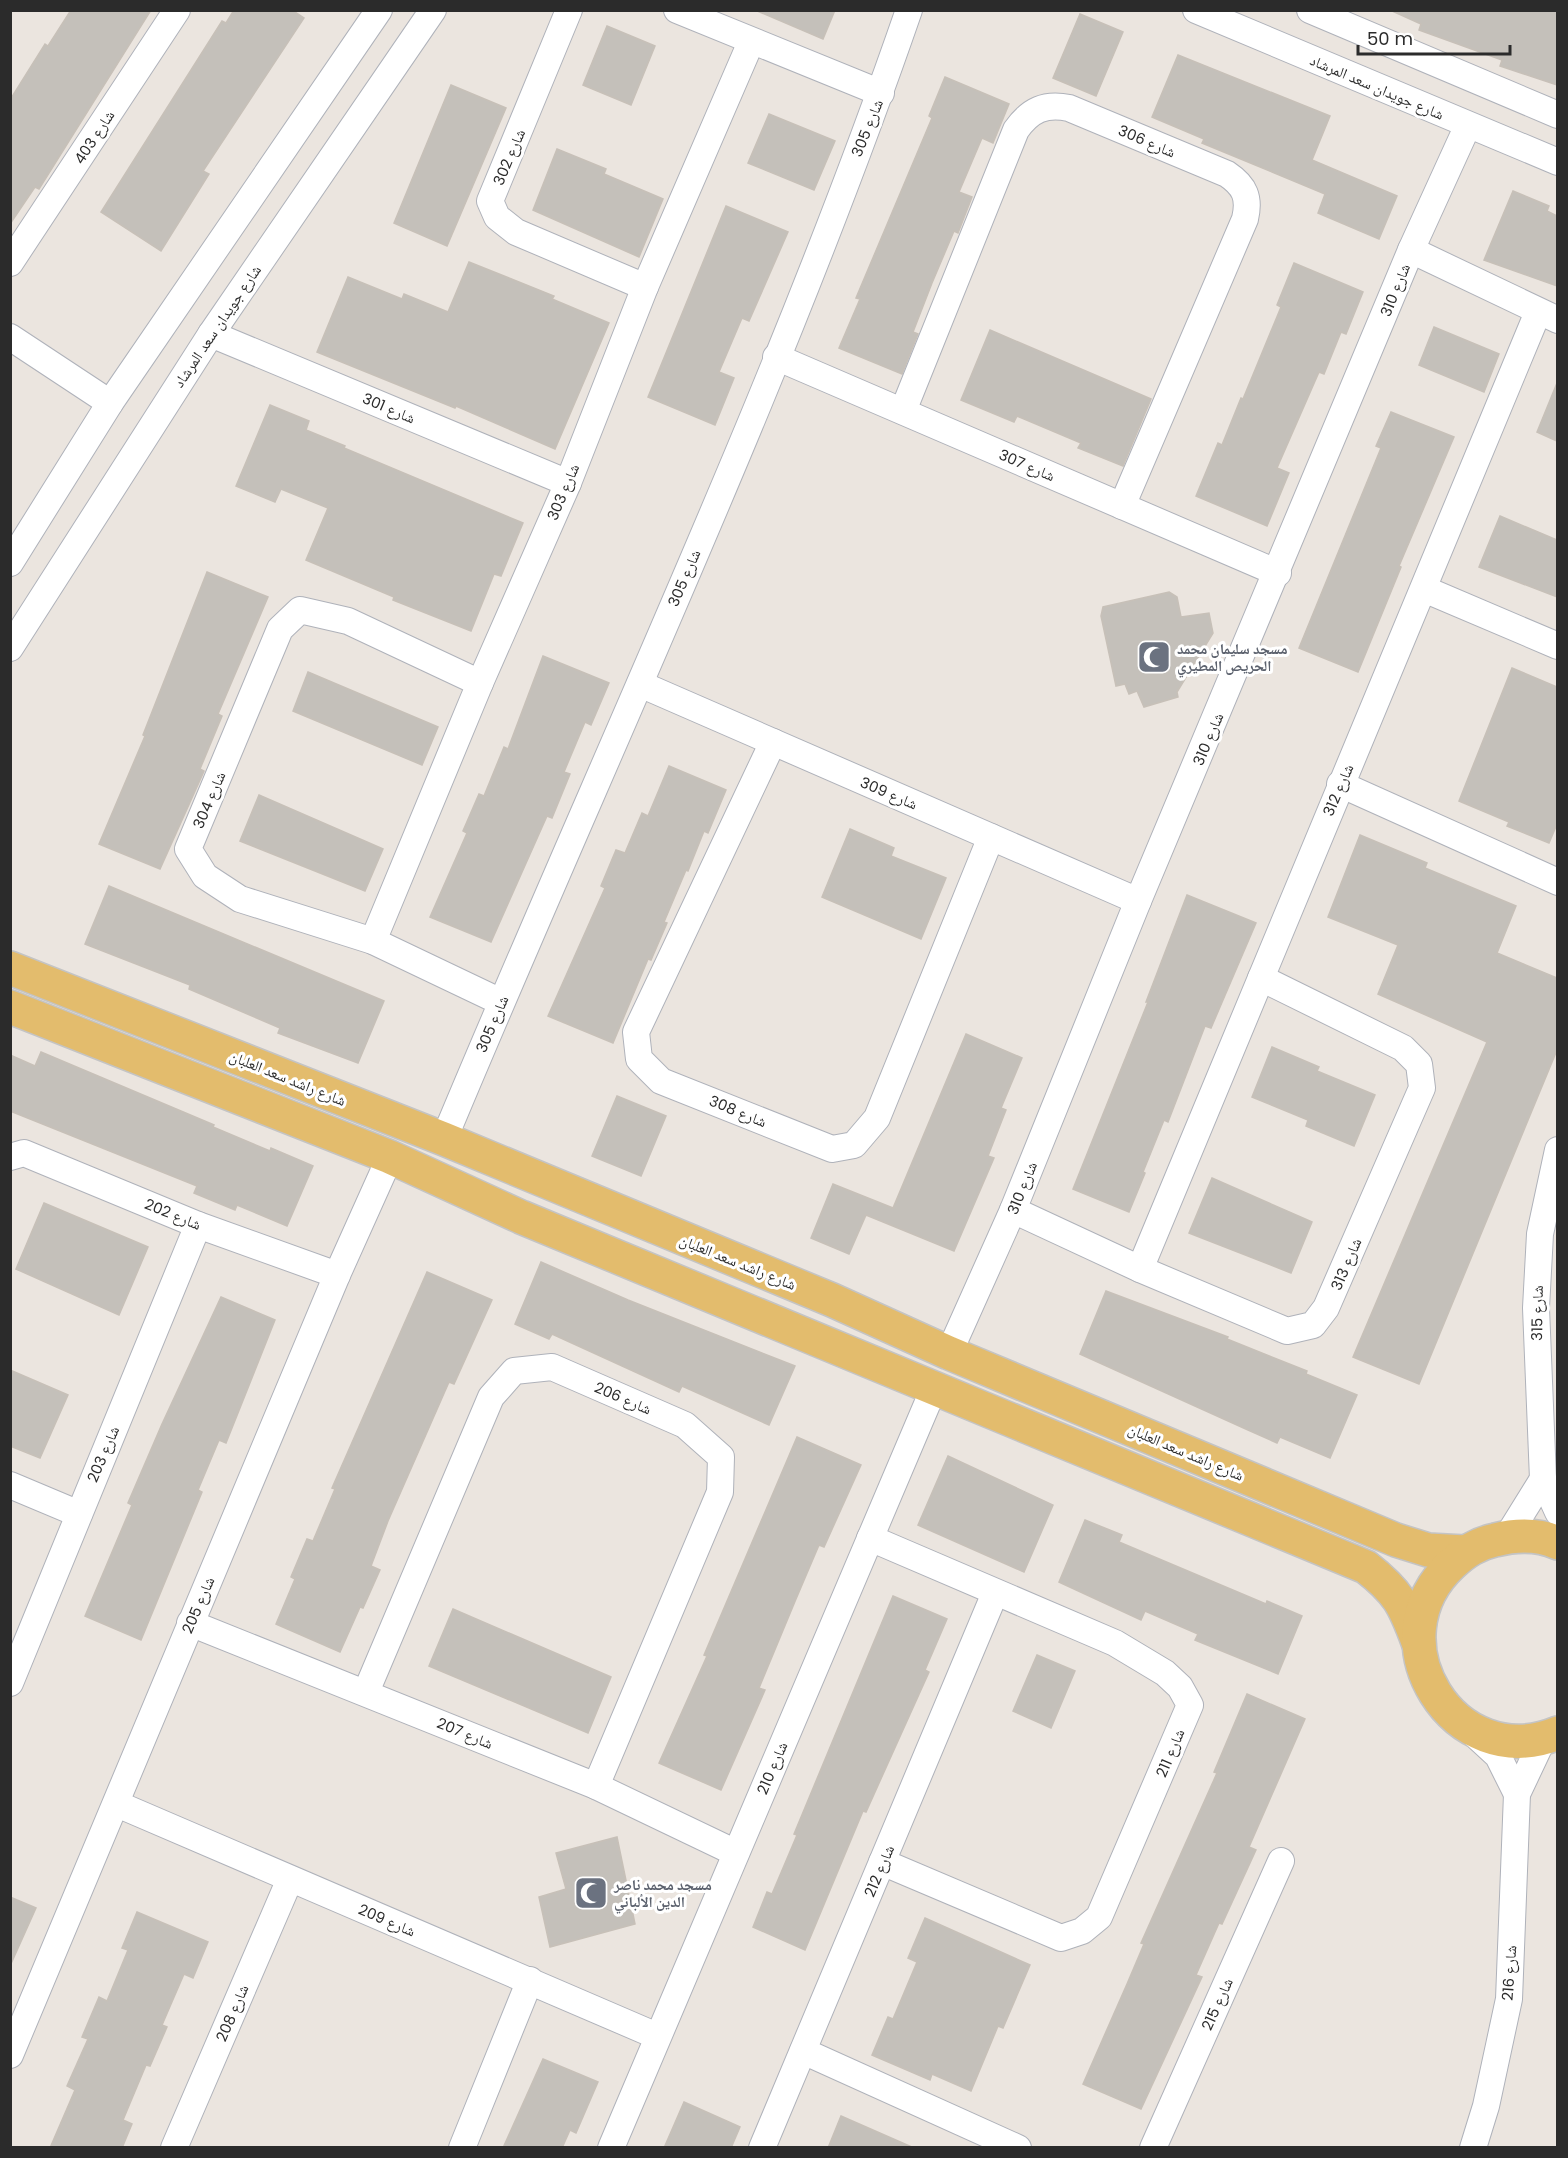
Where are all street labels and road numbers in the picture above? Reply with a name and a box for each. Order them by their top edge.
street label: شارع جويدان سعد المرشاد [1307,49,1447,125]
street label: شارع 305 [846,96,888,160]
street label: شارع 403 [69,106,119,168]
street label: شارع 306 [1115,120,1179,162]
street label: شارع 302 [488,125,530,188]
street label: شارع جويدان سعد المرشاد [168,260,266,391]
street label: شارع 310 [1375,260,1415,320]
street label: شارع 301 [359,387,419,429]
street label: شارع 307 [996,444,1058,486]
street label: شارع 303 [542,460,584,524]
street label: شارع 305 [663,546,705,610]
street label: شارع 310 [1187,709,1229,769]
street label: شارع 312 [1318,761,1358,819]
street label: شارع 304 [188,768,230,832]
street label: شارع 309 [857,772,921,814]
street label: شارع 305 [471,992,513,1056]
street label: شارع راشد سعد العلبان [227,1045,349,1111]
street label: شارع 308 [706,1090,770,1132]
street label: شارع 310 [1002,1158,1042,1218]
street label: شارع 202 [142,1193,204,1235]
street label: شارع راشد سعد العلبان [677,1229,799,1295]
street label: شارع 313 [1326,1234,1366,1293]
street label: شارع 315 [1526,1285,1548,1341]
street label: شارع 206 [591,1377,655,1419]
street label: شارع راشد سعد العلبان [1125,1418,1247,1486]
street label: شارع 203 [82,1422,124,1485]
street label: شارع 205 [177,1573,219,1637]
street label: شارع 207 [434,1712,496,1754]
street label: شارع 211 [1150,1725,1190,1780]
street label: شارع 210 [752,1738,793,1798]
street label: شارع 212 [859,1842,899,1900]
street label: شارع 209 [355,1899,419,1941]
street label: شارع 216 [1497,1944,1521,2001]
street label: شارع 215 [1196,1974,1238,2034]
street label: شارع 208 [211,1981,253,2045]

